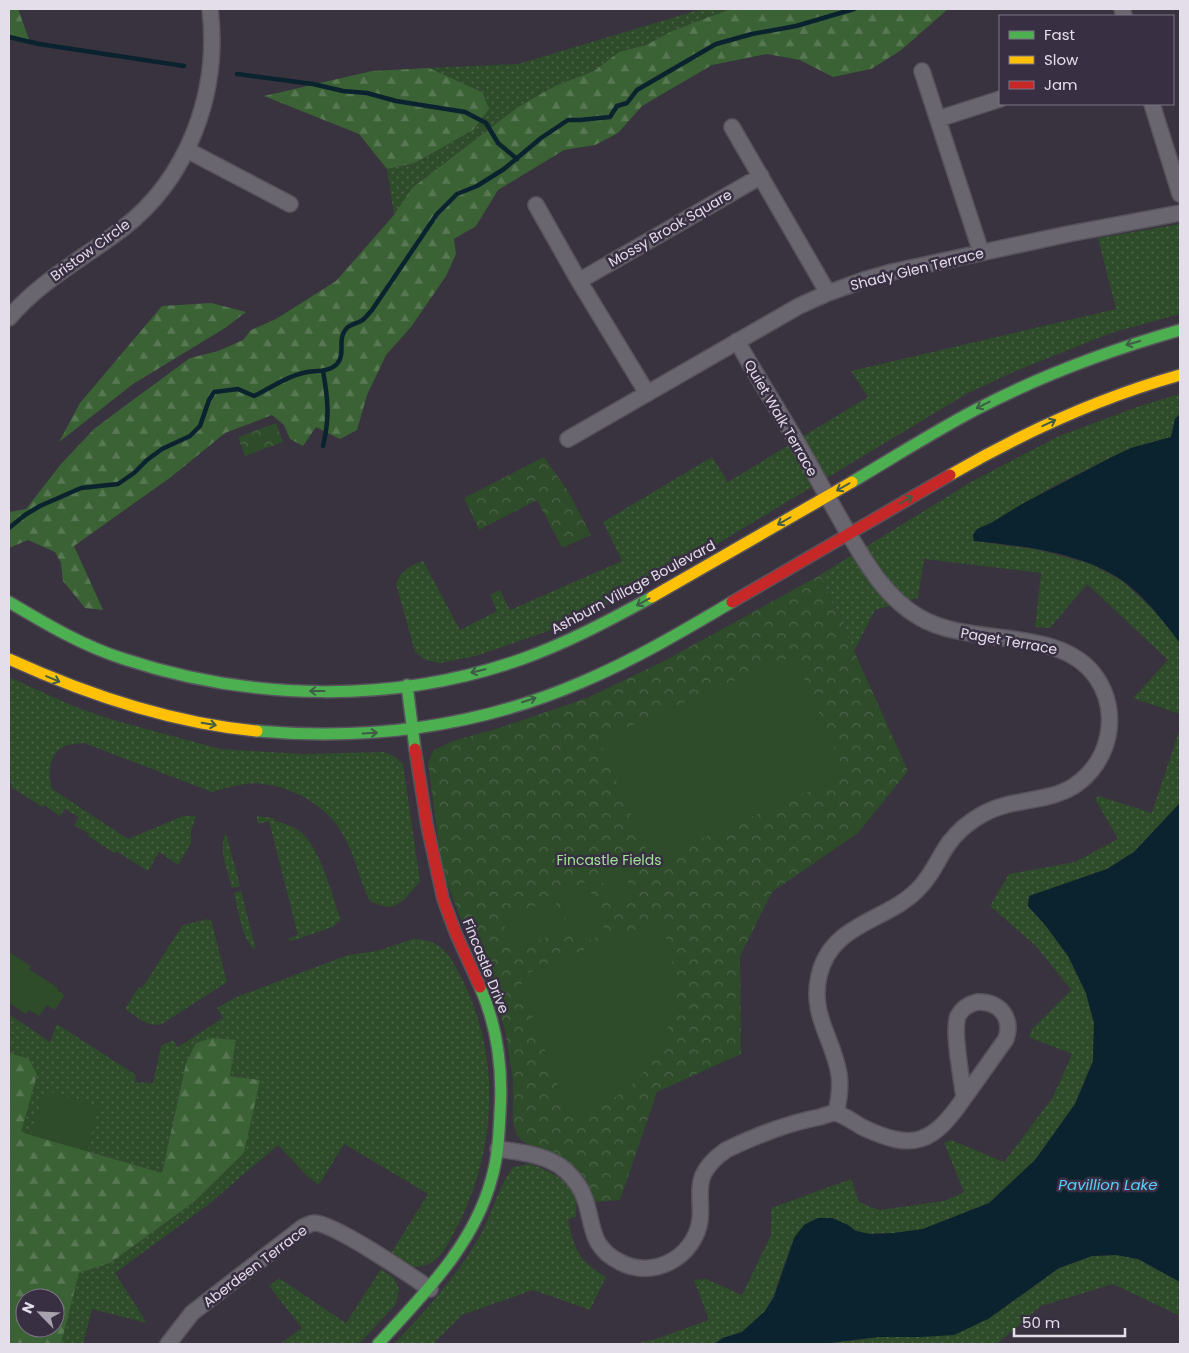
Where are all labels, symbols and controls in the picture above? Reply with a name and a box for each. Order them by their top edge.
legend [999,15,1174,105]
text: Fast [1044,24,1075,45]
text: Slow [1044,49,1079,70]
text: Jam [1044,74,1078,95]
street label: Mossy Brook Square [604,184,736,272]
street label: Bristow Circle [46,214,134,286]
street label: Shady Glen Terrace [848,243,986,295]
one-way arrow [1126,339,1142,349]
street label: Quiet Walk Terrace [739,356,823,480]
one-way arrow [976,400,991,410]
one-way arrow [1041,418,1056,427]
one-way arrow [836,482,850,492]
one-way arrow [899,495,913,505]
one-way arrow [777,516,792,526]
street label: Ashburn Village Boulevard [547,535,719,639]
one-way arrow [636,597,651,607]
street label: Paget Terrace [959,623,1059,659]
one-way arrow [470,667,486,676]
one-way arrow [45,675,60,685]
one-way arrow [309,686,326,696]
one-way arrow [521,695,537,705]
one-way arrow [200,720,216,730]
one-way arrow [362,728,378,737]
park label: Fincastle Fields [556,850,662,870]
street label: Fincastle Drive [458,916,514,1017]
water label: Pavillion Lake [1058,1174,1158,1195]
street label: Aberdeen Terrace [199,1220,311,1312]
north arrow [15,1288,65,1338]
text: N [17,1299,39,1317]
scale bar [1014,1306,1125,1338]
text: 50 m [1022,1312,1060,1333]

